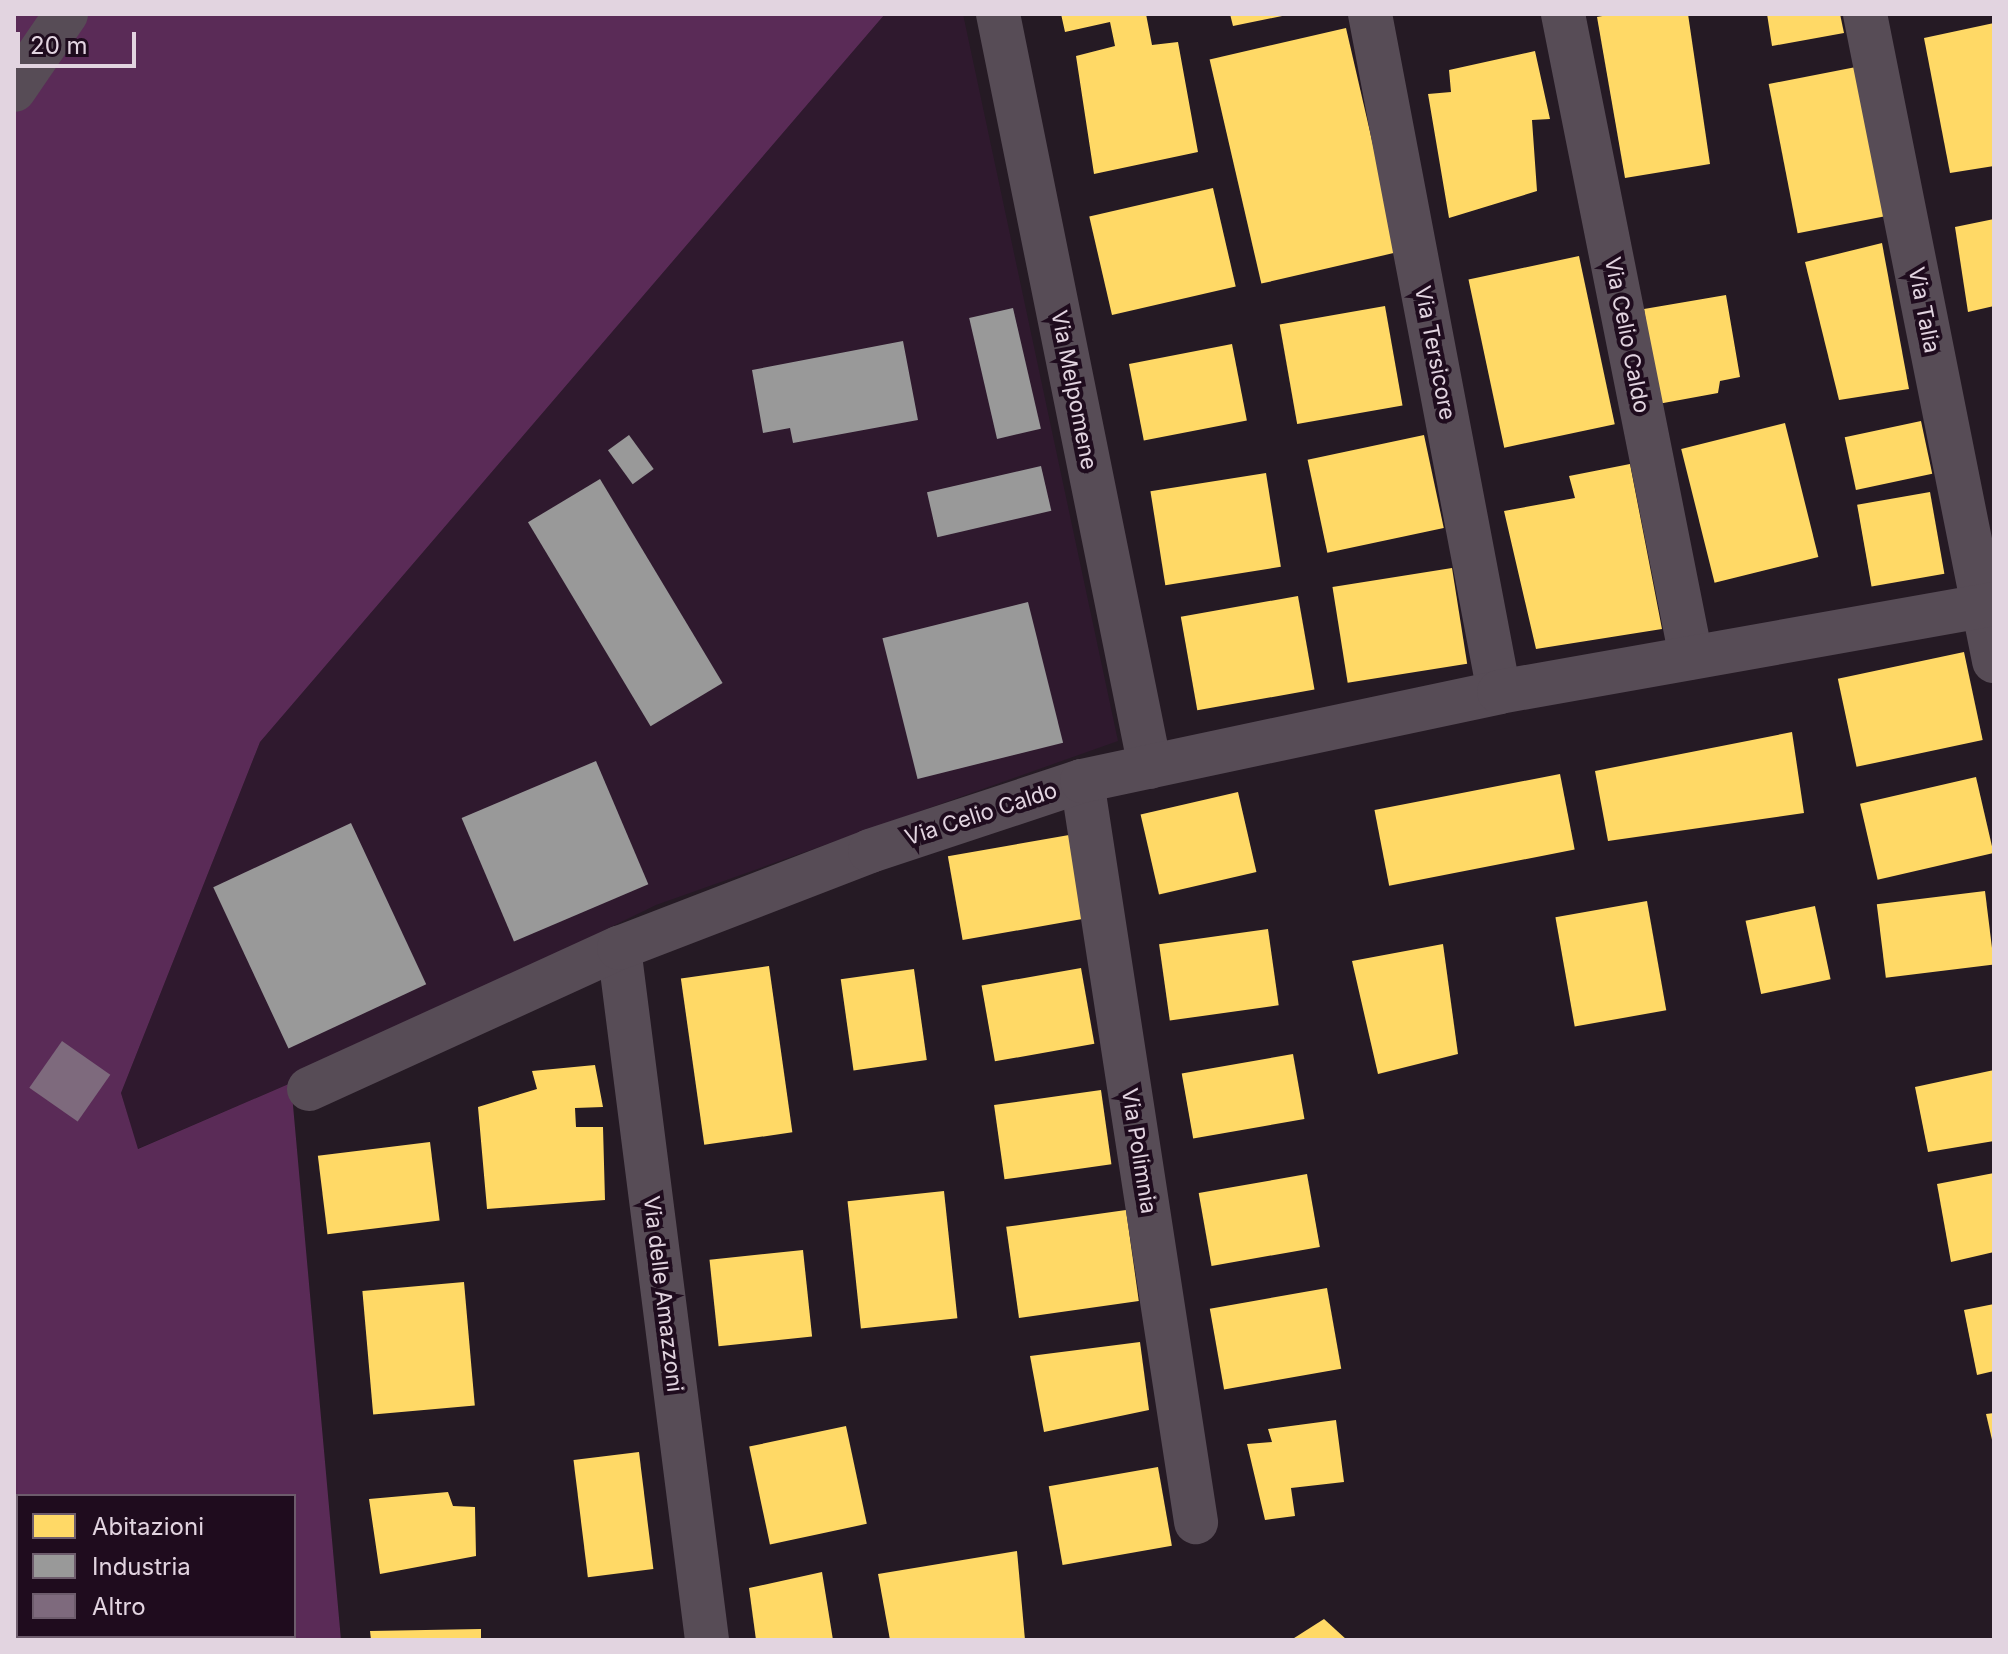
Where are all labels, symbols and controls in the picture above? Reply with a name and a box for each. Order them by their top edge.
scale bar [20,16,140,66]
text: 20 m [30,31,88,60]
street label: Via Celio Caldo [1599,255,1655,415]
street label: Via Talia [1903,265,1945,355]
street label: Via Tersicore [1409,284,1461,422]
street label: Via Melpomene [1046,308,1102,472]
street label: Via Celio Caldo [902,777,1060,851]
street label: Via Polimnia [1116,1086,1162,1216]
street label: Via delle Amazzoni [638,1194,688,1394]
legend [16,1494,296,1638]
text: Abitazioni [92,1512,204,1541]
text: Industria [92,1552,191,1581]
text: Altro [92,1592,146,1621]

